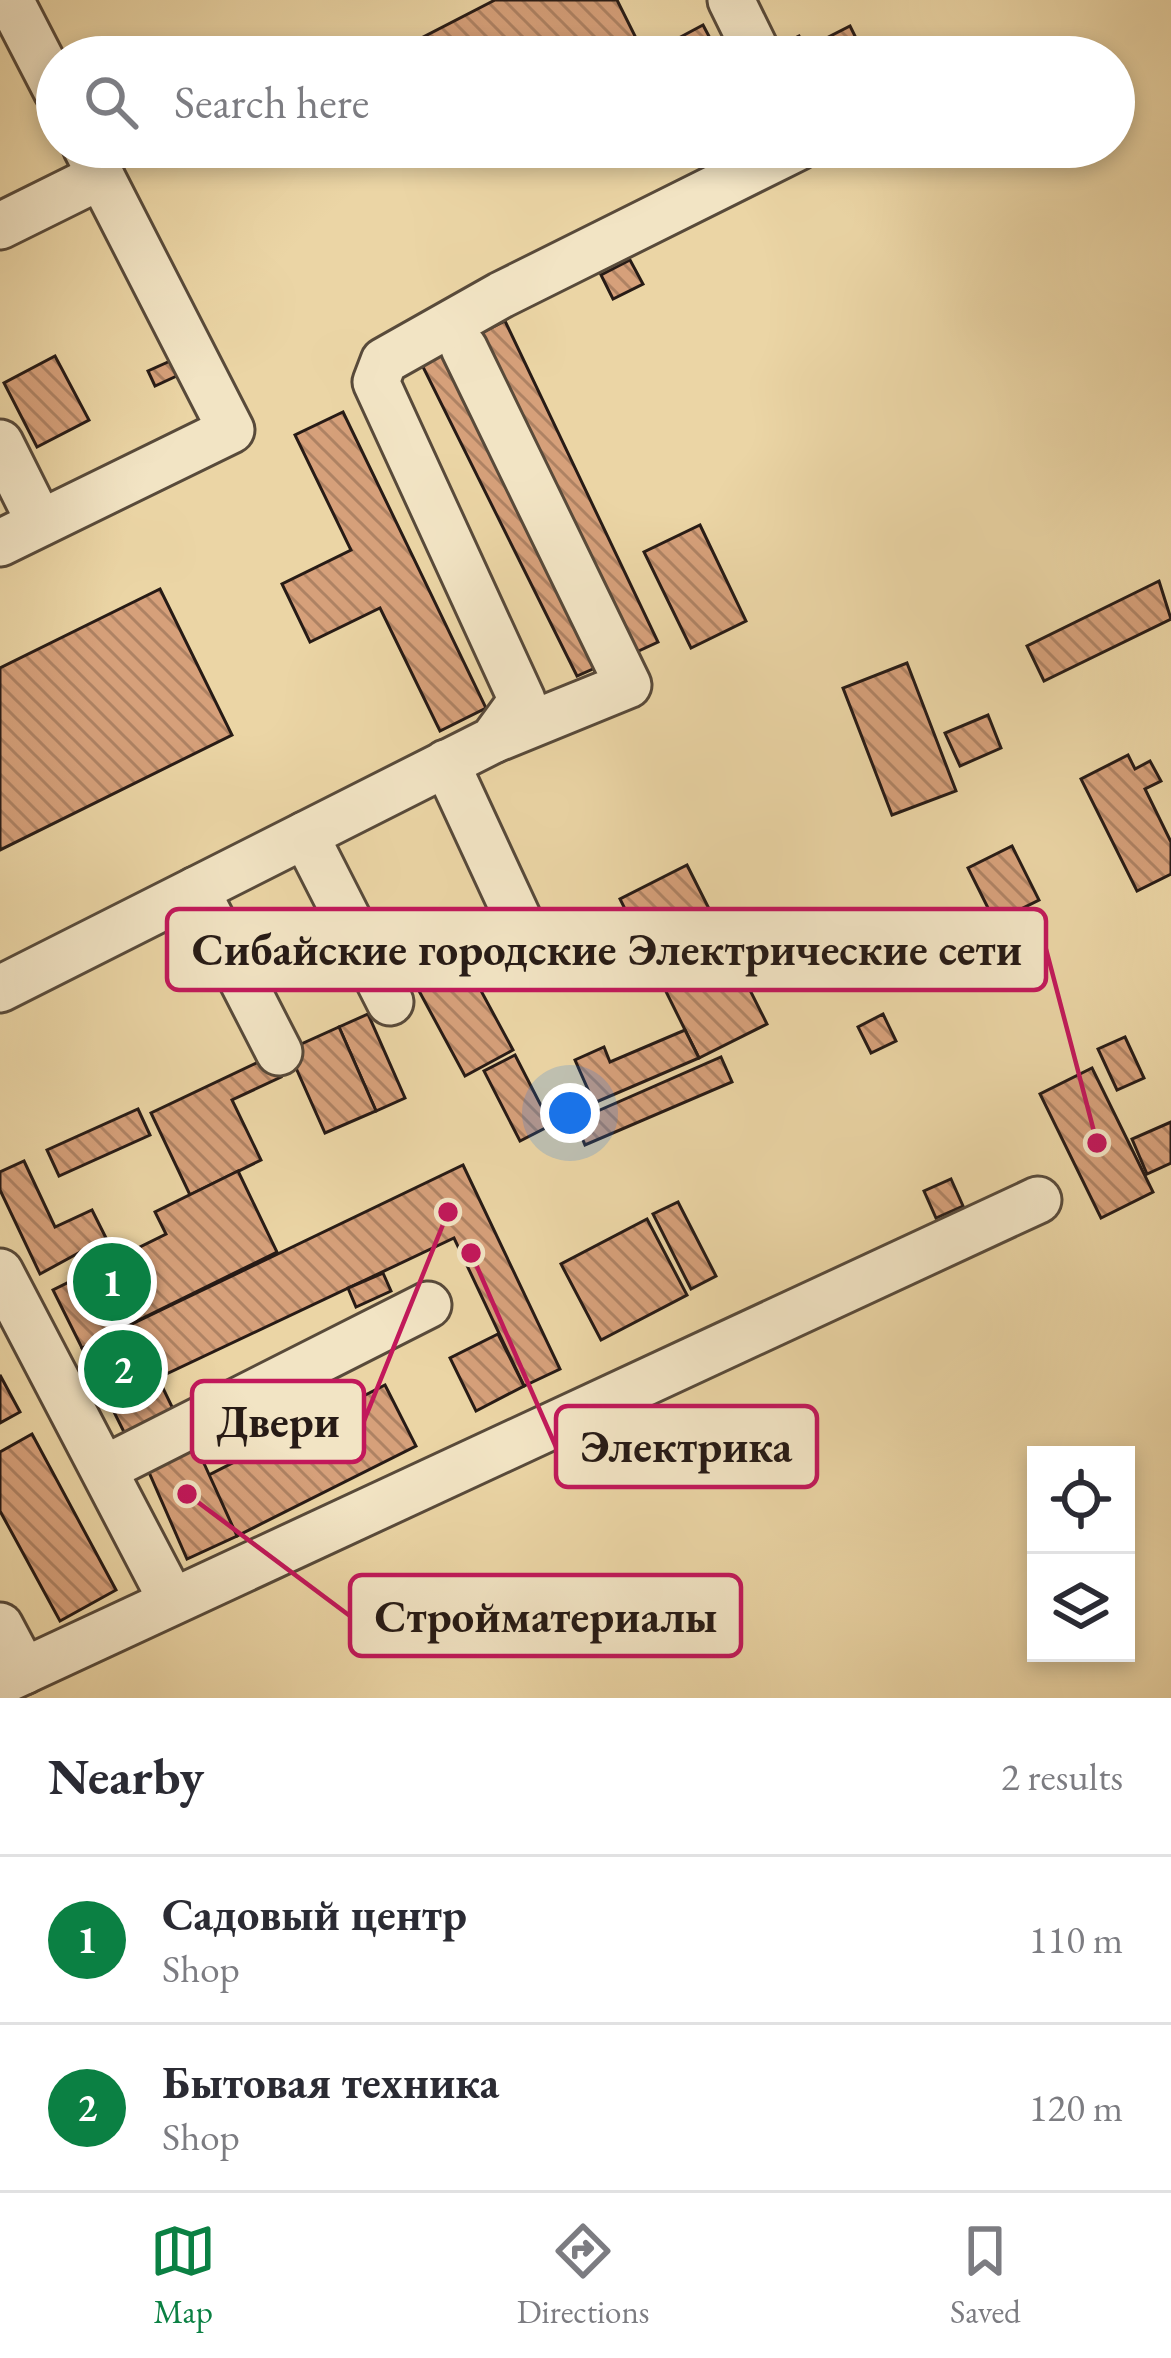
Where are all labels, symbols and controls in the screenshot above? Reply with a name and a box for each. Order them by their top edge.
search box [36,36,1135,168]
icon: search [78,69,144,135]
text: Search here [174,73,369,131]
callout: Сибайские городские Электрические сети [167,909,1046,990]
text: Сибайские городские Электрические сети [192,920,1022,978]
your location [540,1083,600,1143]
pin: 1 [73,1237,151,1327]
pin: 2 [84,1324,162,1414]
callout: Двери [192,1381,364,1462]
text: Двери [216,1392,340,1450]
callout: Электрика [556,1406,817,1487]
text: Электрика [580,1417,793,1475]
map controls [1027,1446,1135,1662]
button: locate [1027,1446,1135,1554]
button: layers [1027,1554,1135,1662]
callout: Стройматериалы [350,1575,741,1656]
text: Стройматериалы [375,1587,717,1645]
text: Nearby [48,1743,204,1809]
text: 2 results [1001,1751,1123,1802]
text: Садовый центр [162,1885,467,1943]
text: 1 [77,1914,97,1965]
text: 110 m [1029,1914,1123,1965]
text: Shop [162,1943,240,1994]
text: Бытовая техника [162,2053,499,2111]
text: 2 [77,2082,97,2133]
text: 120 m [1029,2082,1123,2133]
text: Shop [162,2111,240,2162]
tab: Map [150,2218,216,2333]
tab: Directions [517,2218,650,2333]
tab: Saved [950,2218,1021,2333]

